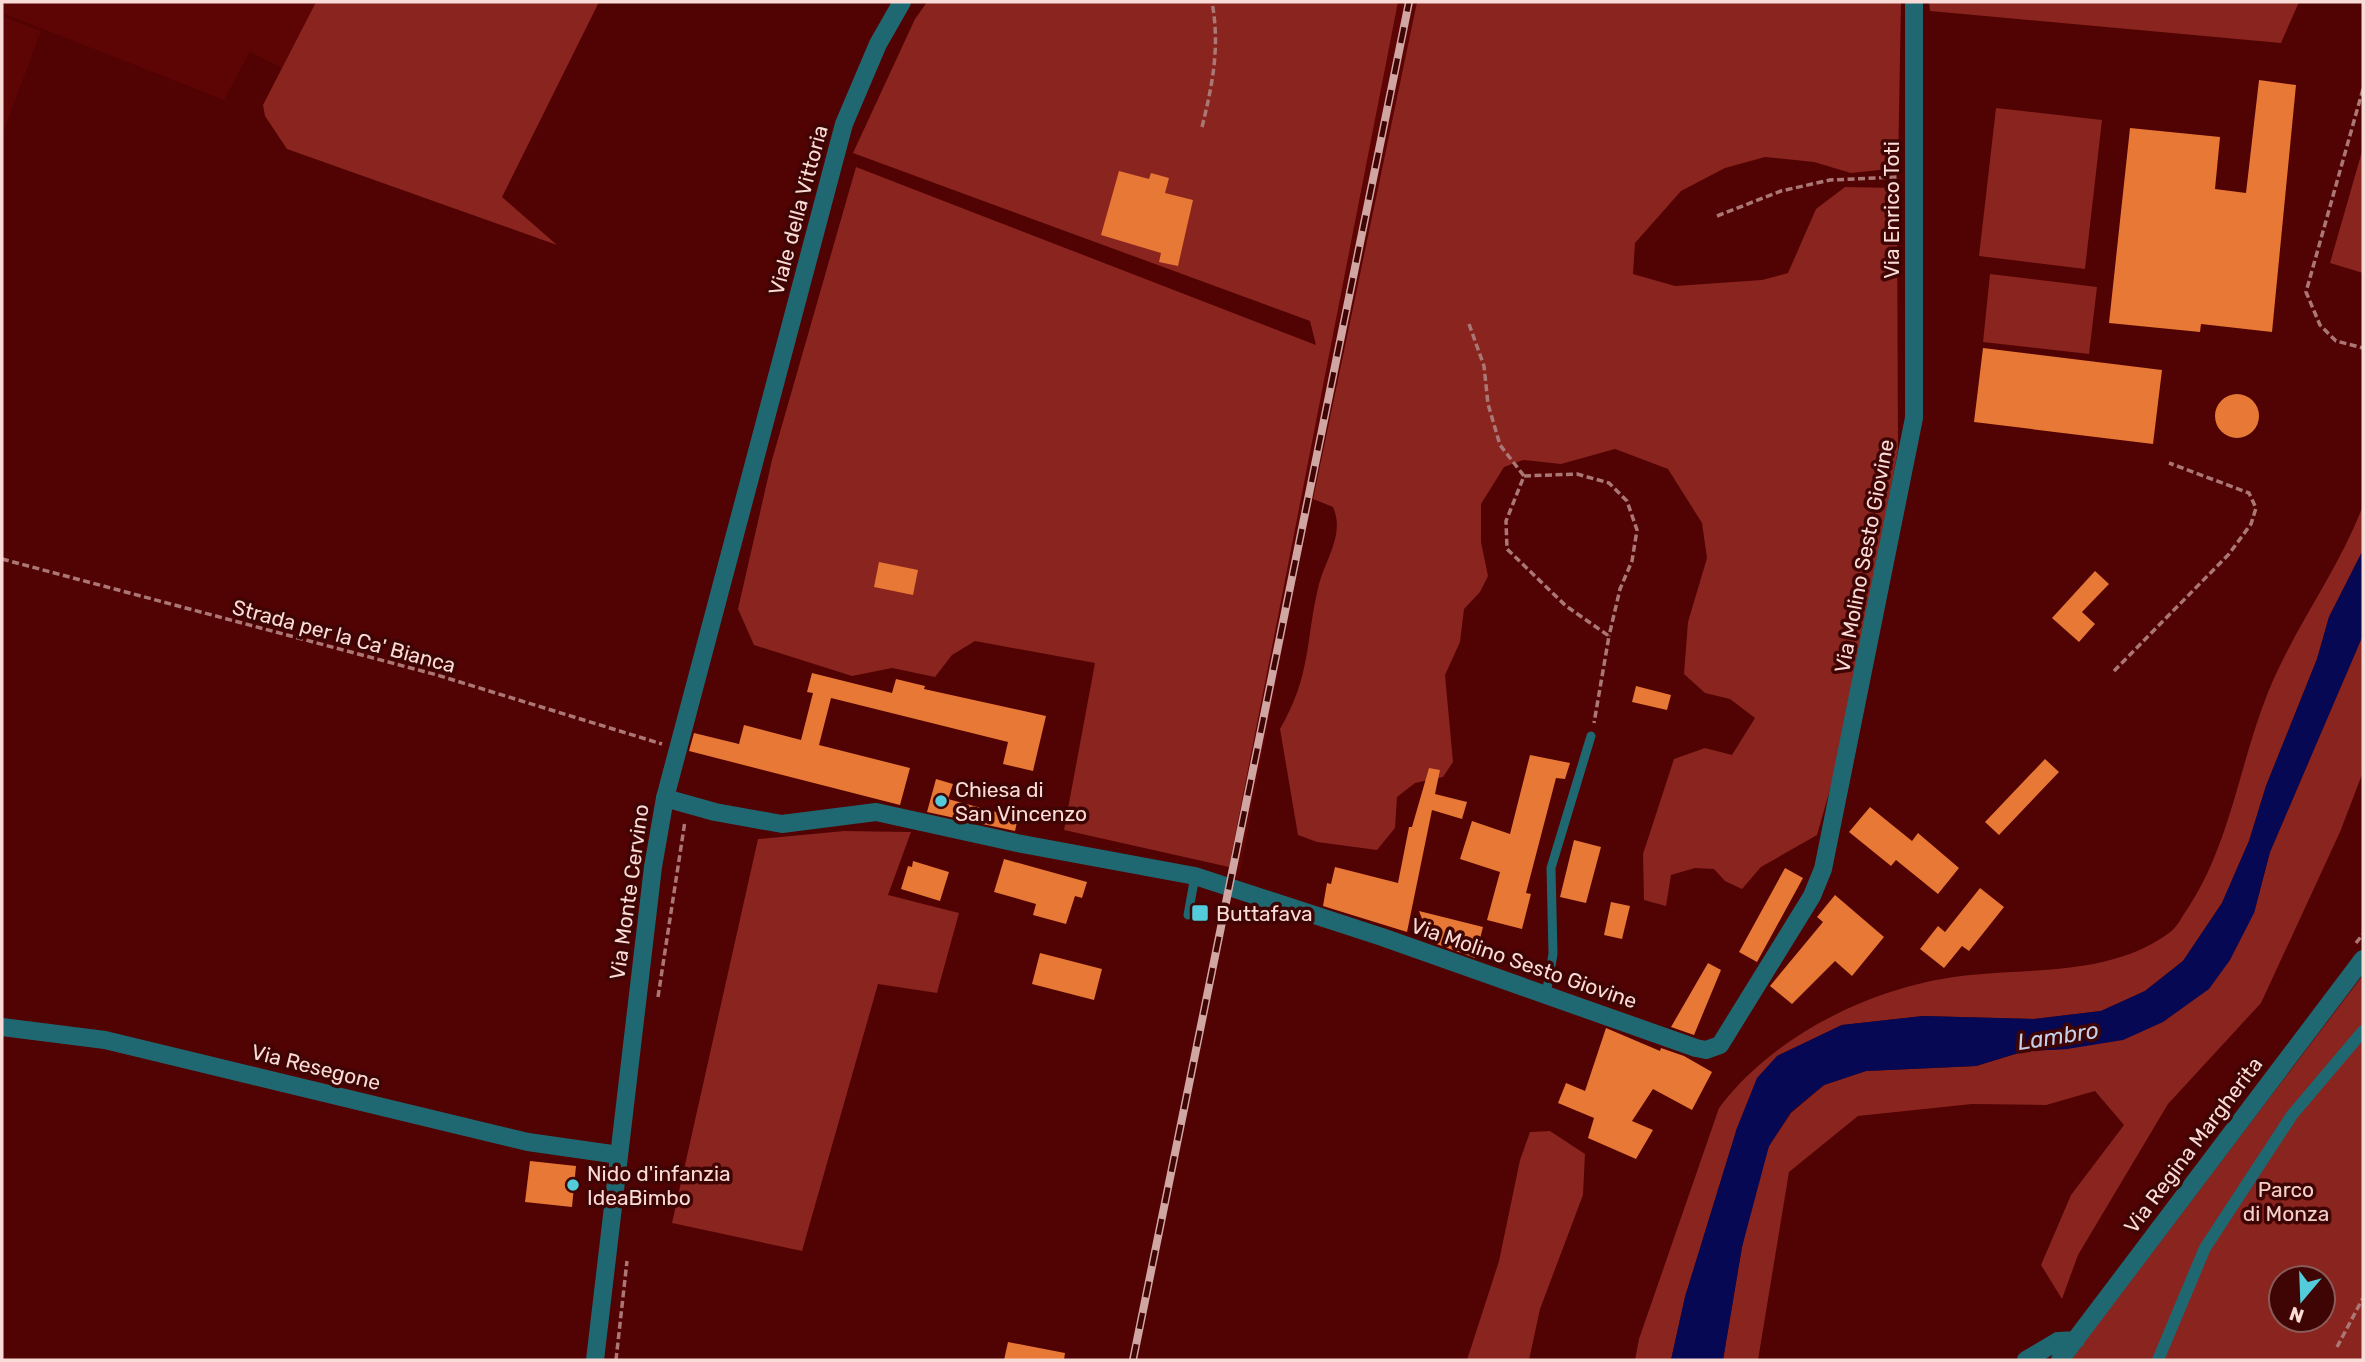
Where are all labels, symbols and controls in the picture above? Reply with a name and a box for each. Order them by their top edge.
street label: Viale della Vittoria [763,122,833,298]
street label: Via Enrico Toti [1879,141,1904,279]
street label: Via Molino Sesto Giovine [1829,437,1899,675]
street label: Strada per la Ca' Bianca [230,594,458,678]
place label: Chiesa di San Vincenzo [955,777,1087,826]
marker: Chiesa di San Vincenzo [933,793,949,809]
street label: Via Monte Cervino [604,803,654,981]
place label: Buttafava [1216,901,1313,926]
marker: Buttafava [1190,903,1210,923]
street label: Via Molino Sesto Giovine [1408,913,1640,1013]
water label: Lambro [2015,1016,2101,1056]
street label: Via Resegone [249,1039,383,1095]
street label: Via Regina Margherita [2119,1052,2267,1238]
place label: Nido d'infanzia IdeaBimbo [587,1161,731,1210]
marker: Nido d'infanzia IdeaBimbo [565,1177,581,1193]
park label: Parco di Monza [2243,1177,2329,1226]
north arrow [2267,1264,2337,1334]
text: N [2286,1302,2307,1328]

